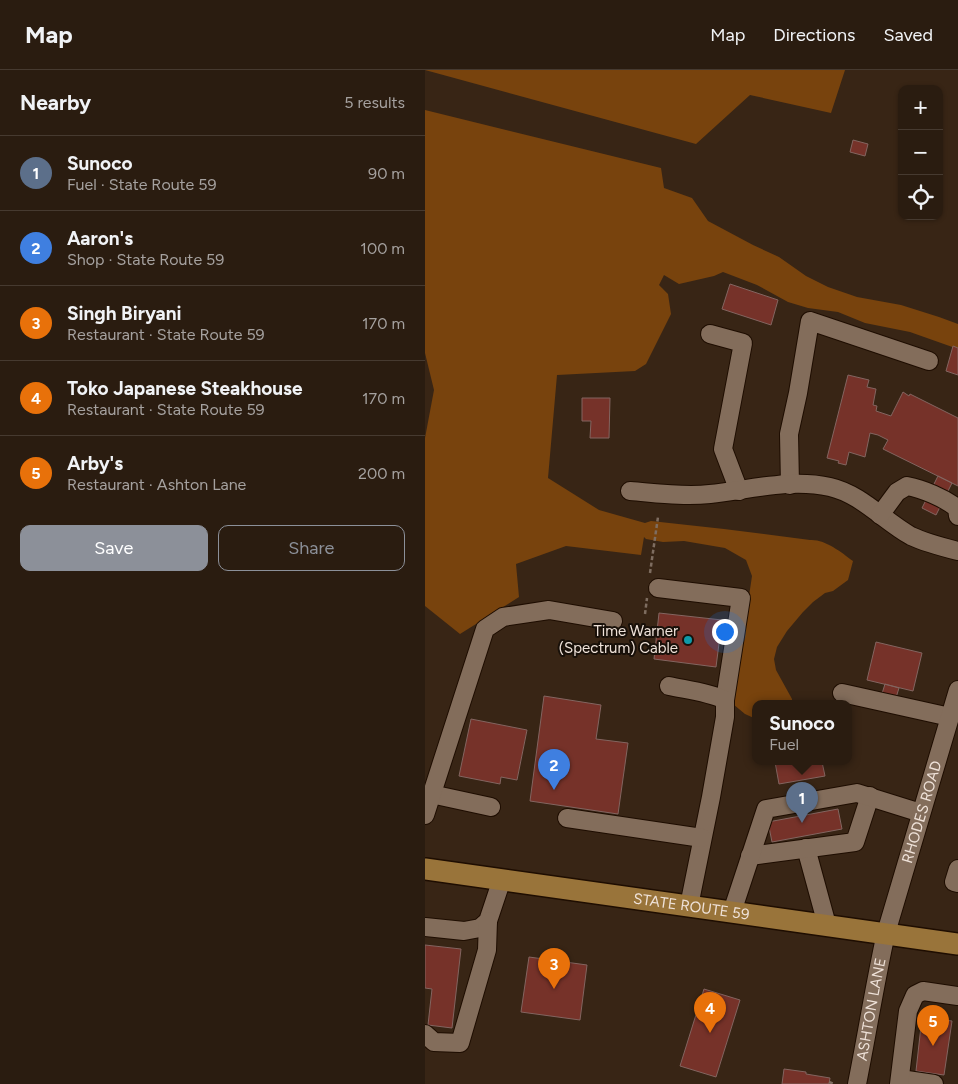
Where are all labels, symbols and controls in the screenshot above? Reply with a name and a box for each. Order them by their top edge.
text: Map [25,20,73,49]
text: Map [710,24,745,46]
text: Directions [773,24,855,46]
text: Saved [883,24,933,46]
map controls [898,85,943,220]
button: + [898,85,943,130]
text: Nearby [20,90,91,115]
text: 5 results [344,93,405,112]
button: − [898,130,943,175]
text: Sunoco [67,152,133,175]
text: 1 [33,164,39,183]
text: 90 m [368,164,405,183]
text: Fuel · State Route 59 [67,175,217,194]
button: locate [898,175,943,220]
text: Aaron's [67,227,133,250]
text: 2 [31,239,41,258]
text: 100 m [360,239,405,258]
text: Shop · State Route 59 [67,250,224,269]
text: Singh Biryani [67,302,181,325]
text: 3 [32,314,40,333]
text: 170 m [362,314,405,333]
text: Restaurant · State Route 59 [67,325,265,344]
text: Toko Japanese Steakhouse [67,377,302,400]
text: 4 [31,389,41,408]
text: 170 m [362,389,405,408]
text: Restaurant · State Route 59 [67,400,265,419]
text: Arby's [67,452,123,475]
text: 5 [31,464,41,483]
text: 200 m [358,464,405,483]
text: Restaurant · Ashton Lane [67,475,246,494]
button: Save [20,525,208,571]
button: Share [218,525,405,571]
your location [712,619,738,645]
place label: Time Warner (Spectrum) Cable [559,622,678,657]
marker: Time Warner (Spectrum) Cable [682,634,694,646]
popup [752,700,852,765]
text: Sunoco [769,712,835,735]
text: Fuel [769,735,799,754]
pin: 2 [538,749,570,790]
street label: RHODES ROAD [898,759,946,865]
pin: 1 [786,782,818,823]
street label: STATE ROUTE 59 [632,889,750,924]
pin: 3 [538,948,570,989]
street label: ASHTON LANE [853,956,890,1062]
pin: 4 [694,992,726,1033]
pin: 5 [917,1005,949,1046]

